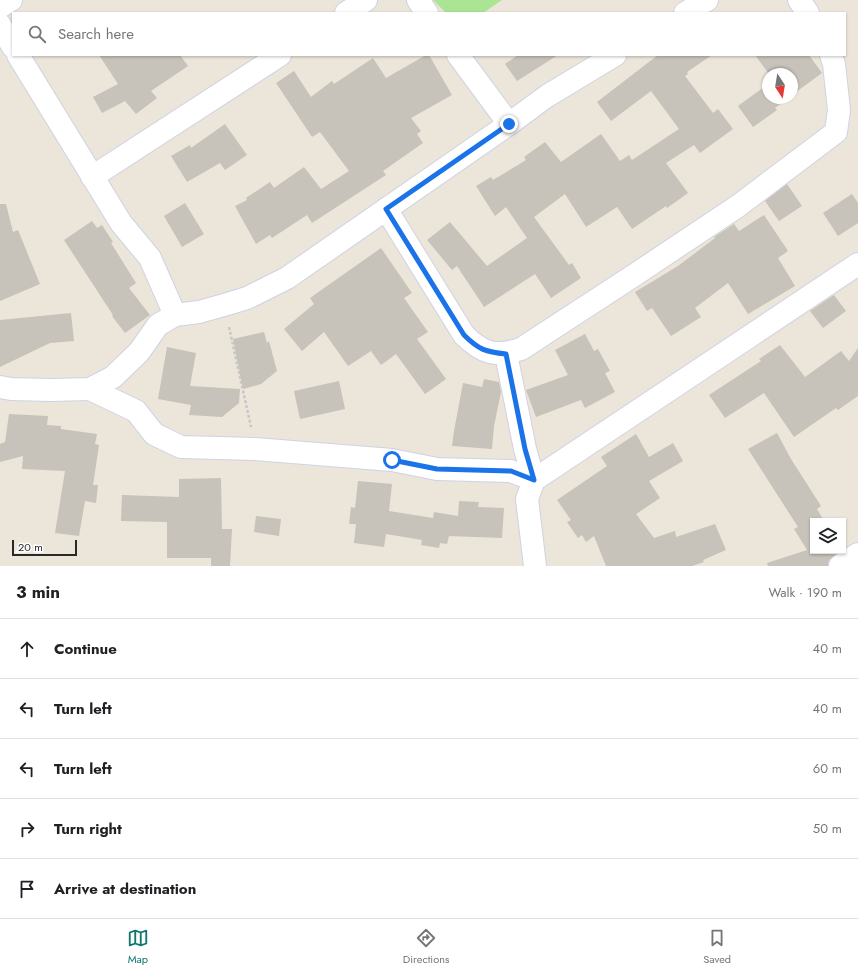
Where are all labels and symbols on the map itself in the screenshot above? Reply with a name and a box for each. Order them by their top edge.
north arrow [762,68,798,104]
route end [500,115,518,133]
route start [383,451,401,469]
scale bar [12,538,77,557]

